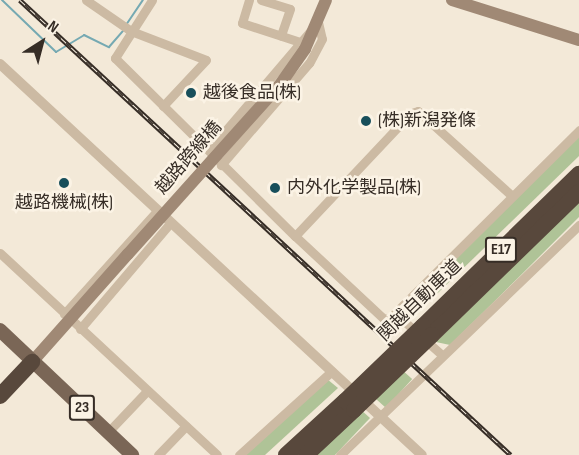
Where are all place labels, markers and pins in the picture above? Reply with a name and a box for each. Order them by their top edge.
place label: 越後食品(株) [203,82,301,104]
marker: 越後食品(株) [184,86,198,100]
place label: (株)新潟発條 [378,110,476,132]
marker: (株)新潟発條 [359,114,373,128]
marker: 越路機械(株) [57,176,71,190]
place label: 内外化学製品(株) [287,177,421,199]
marker: 内外化学製品(株) [268,181,282,195]
place label: 越路機械(株) [15,192,113,214]

